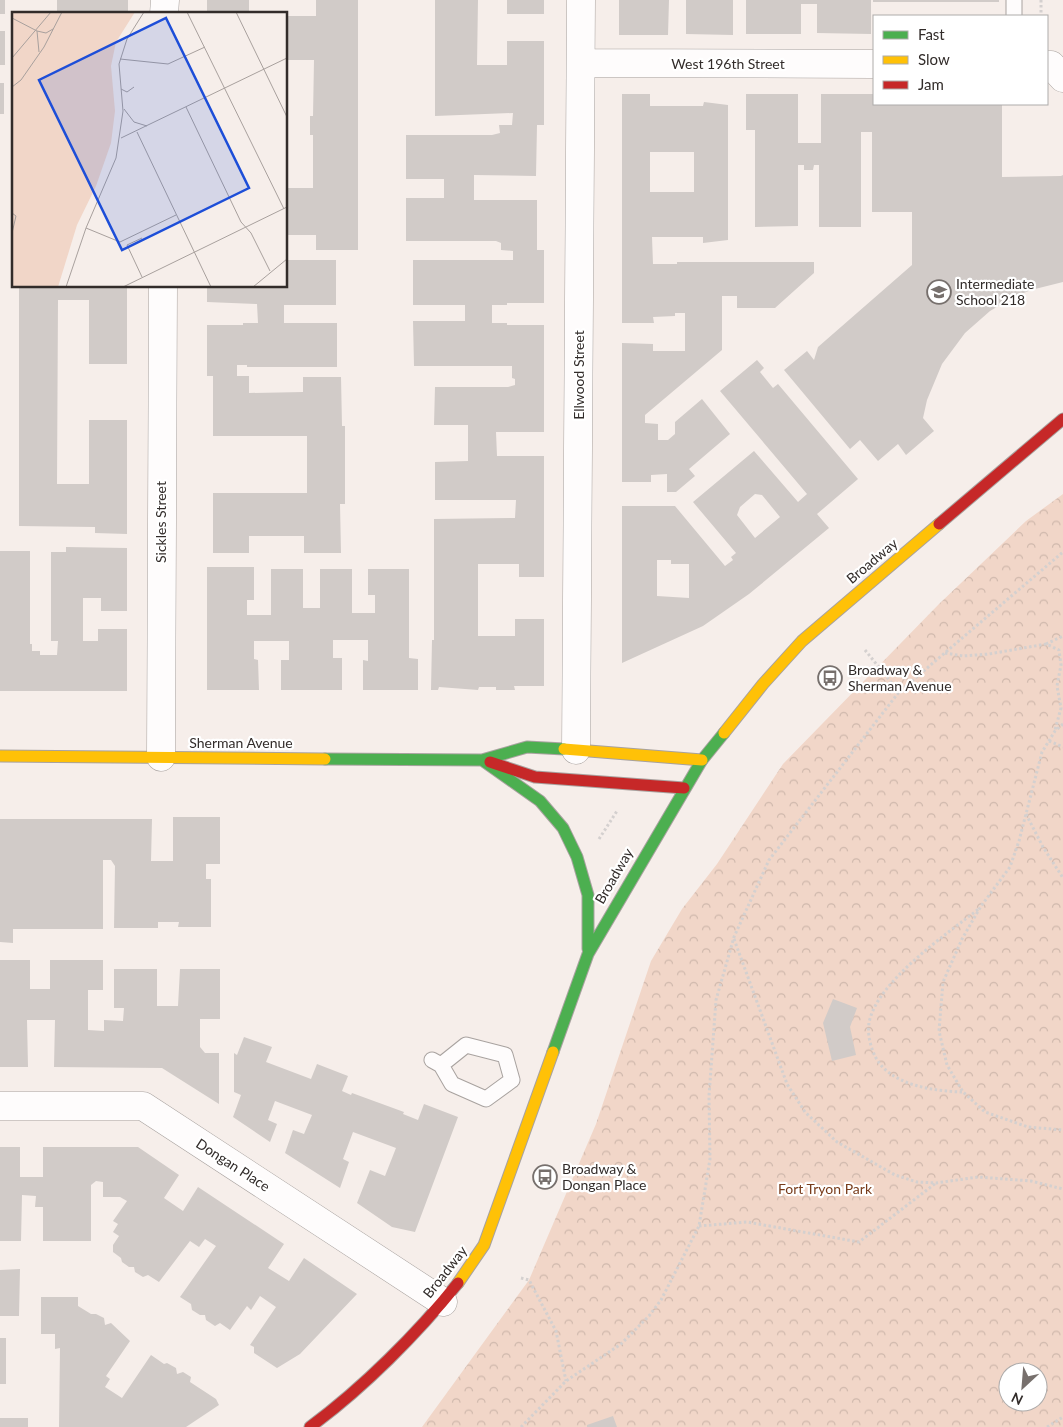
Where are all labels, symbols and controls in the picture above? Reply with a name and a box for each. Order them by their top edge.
inset map [12,12,288,288]
legend [873,15,1048,105]
text: Fast [918,25,945,43]
text: Slow [918,50,950,68]
street label: West 196th Street [671,55,785,72]
text: Jam [918,75,944,93]
place label: Intermediate School 218 [956,275,1034,308]
school or university icon: Intermediate School 218 [926,279,952,305]
street label: Ellwood Street [570,330,587,420]
street label: Sickles Street [152,481,169,563]
street label: Broadway [843,534,901,587]
place label: Broadway & Sherman Avenue [848,661,952,694]
bus stop icon: Broadway & Sherman Avenue [817,665,843,691]
street label: Sherman Avenue [189,734,293,751]
street label: Broadway [591,844,637,907]
street label: Dongan Place [193,1134,273,1195]
place label: Broadway & Dongan Place [562,1160,647,1193]
bus stop icon: Broadway & Dongan Place [532,1164,558,1190]
park label: Fort Tryon Park [778,1180,873,1197]
street label: Broadway [419,1242,471,1301]
north arrow [998,1362,1048,1412]
text: N [1009,1389,1026,1409]

